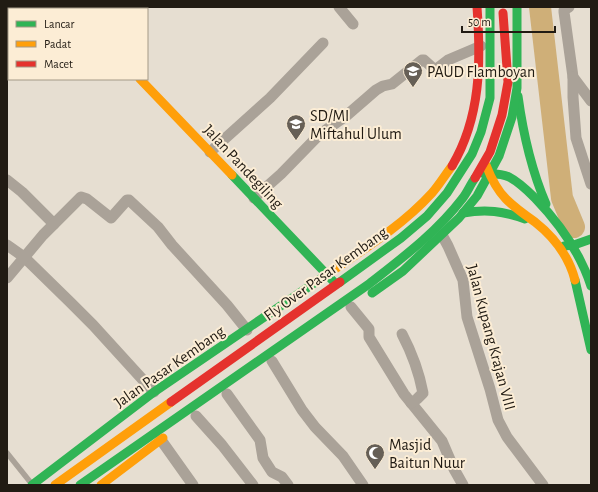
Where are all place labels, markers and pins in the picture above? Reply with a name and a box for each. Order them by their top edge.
school or university icon: PAUD Flamboyan [402,60,424,88]
place label: PAUD Flamboyan [427,64,535,81]
place label: SD/MI Miftahul Ulum [310,108,402,142]
school or university icon: SD/MI Miftahul Ulum [285,113,307,141]
place label: Masjid Baitun Nuur [389,437,466,471]
mosque icon: Masjid Baitun Nuur [364,442,386,470]

